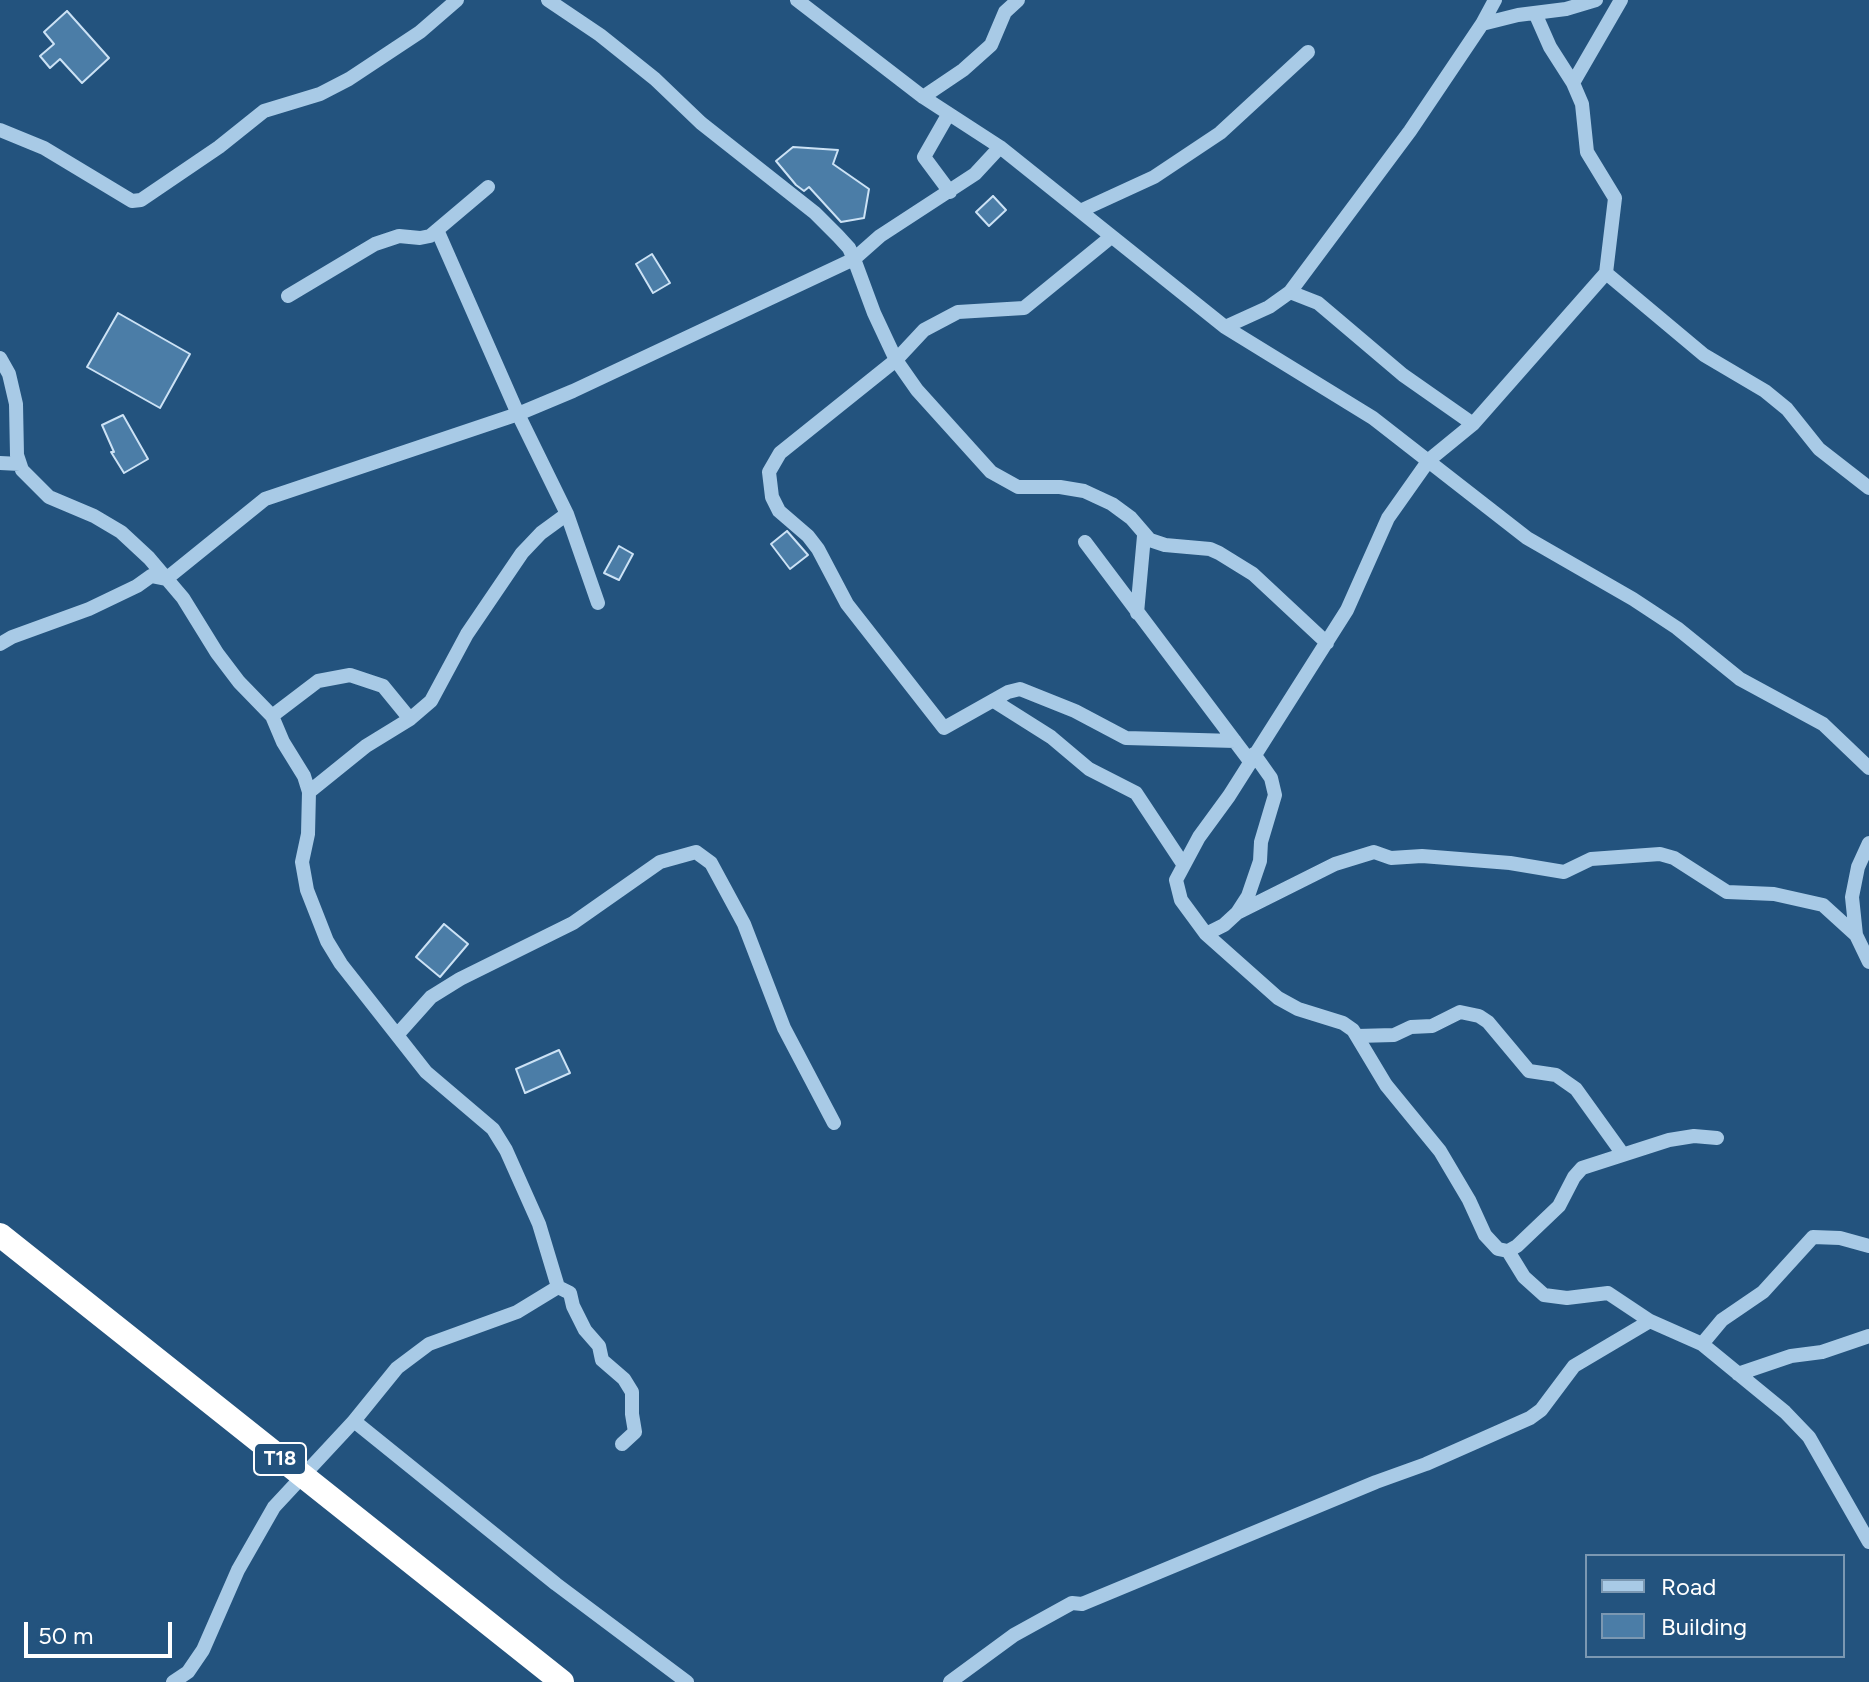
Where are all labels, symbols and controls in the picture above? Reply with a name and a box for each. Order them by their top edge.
road number: T18 [254,1443,306,1475]
legend [1585,1554,1845,1658]
text: Road [1661,1572,1716,1601]
scale bar [28,1606,176,1656]
text: Building [1661,1612,1747,1641]
text: 50 m [38,1621,94,1650]

